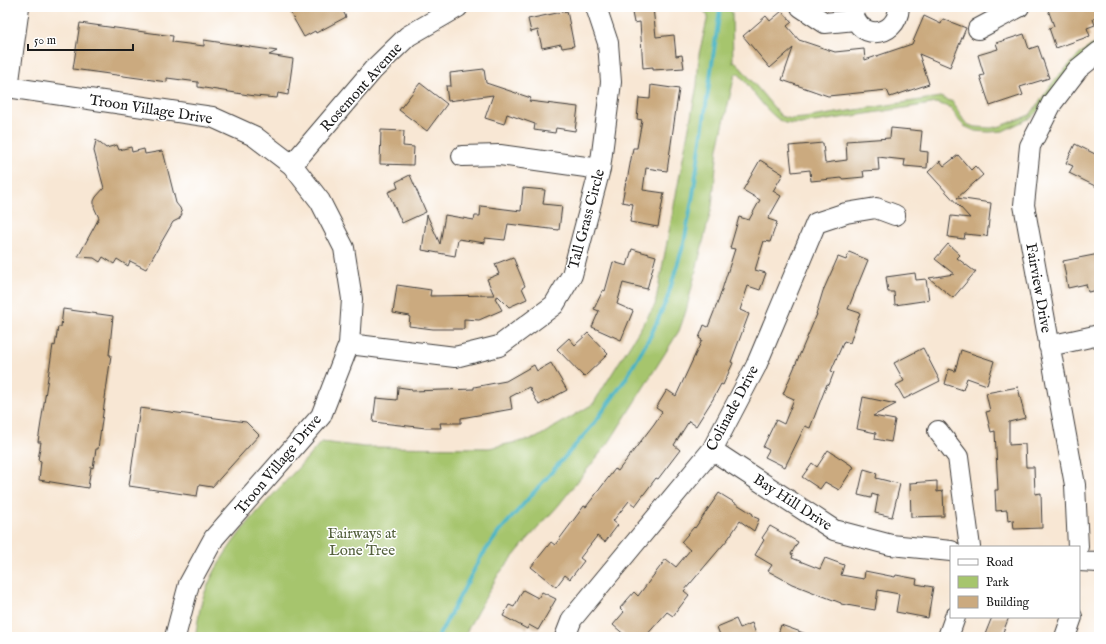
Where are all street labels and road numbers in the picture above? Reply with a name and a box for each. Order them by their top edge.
street label: Rosemont Avenue [316,39,406,136]
street label: Troon Village Drive [88,90,214,129]
street label: Tall Grass Circle [564,167,609,271]
street label: Fairview Drive [1021,242,1056,335]
street label: Colinade Drive [702,362,763,454]
street label: Troon Village Drive [231,410,326,518]
street label: Bay Hill Drive [750,470,836,535]

